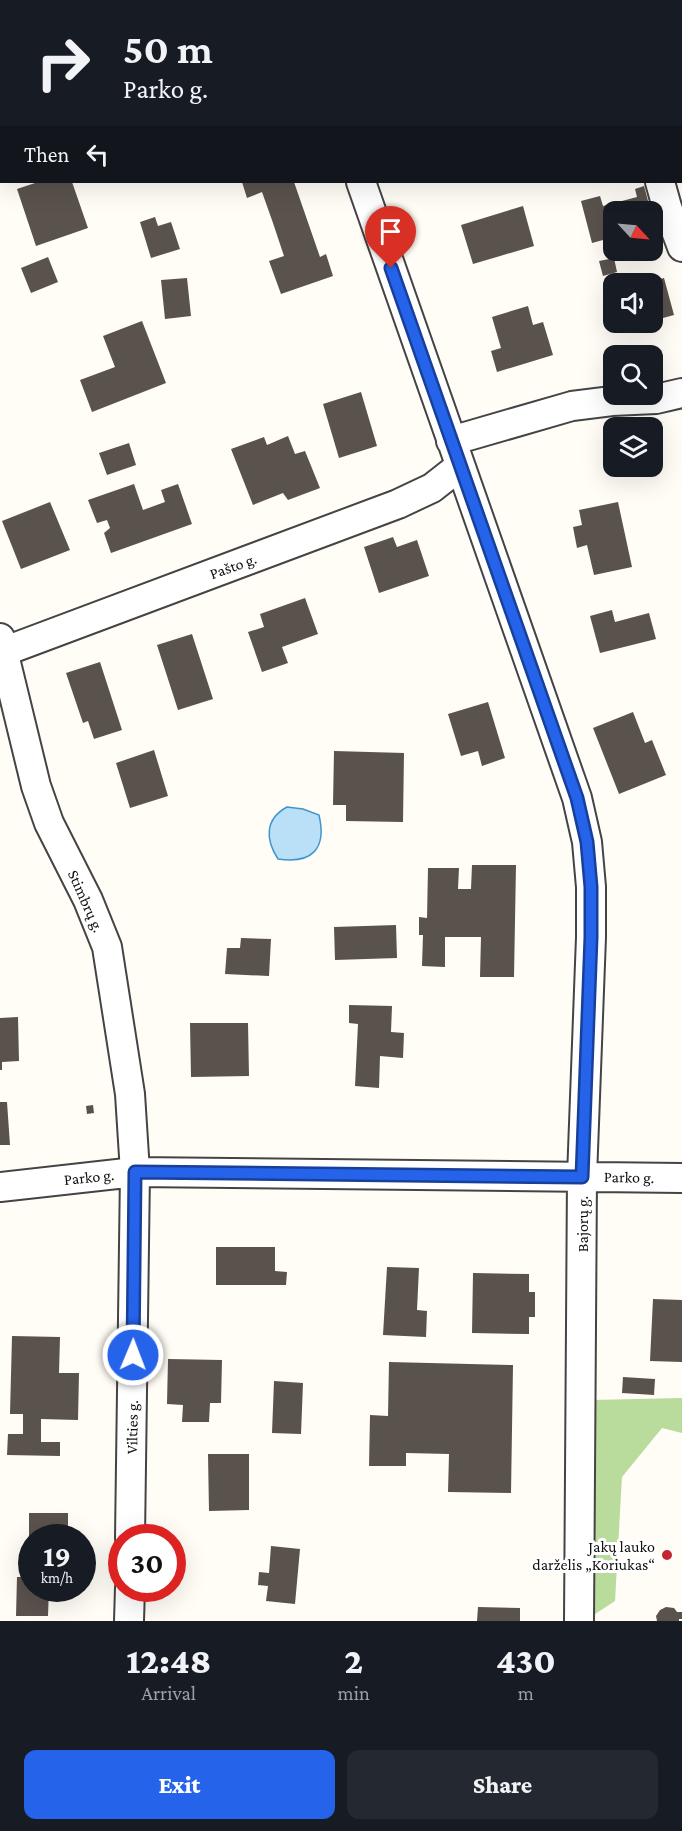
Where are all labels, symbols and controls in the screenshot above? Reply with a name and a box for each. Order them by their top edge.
icon: right [24,24,102,102]
text: 50 m [123,25,213,72]
text: Parko g. [123,74,208,104]
icon: left [81,138,114,171]
text: Then [24,142,69,167]
north arrow [603,201,663,261]
map controls [603,201,663,477]
pin [365,206,416,268]
icon: arrive [374,215,407,248]
button: sound [603,273,663,333]
button: search [603,345,663,405]
button: layers [603,417,663,477]
street label: Pašto g. [207,550,259,583]
street label: Stimbrų g. [64,867,107,935]
street label: Parko g. [63,1166,115,1189]
street label: Parko g. [604,1168,654,1187]
street label: Bajorų g. [574,1196,592,1252]
position arrow [101,1323,165,1387]
street label: Vilties g. [123,1400,142,1454]
speed limit sign: 30 [108,1524,186,1602]
place label: Jakų lauko darželis „Koriukas“ [532,1538,655,1573]
text: 19 [43,1539,71,1572]
marker: Jakų lauko darželis „Koriukas“ [660,1548,674,1562]
text: km/h [41,1570,73,1586]
text: 12:48 [126,1641,211,1681]
text: 2 [344,1641,363,1681]
text: 430 [496,1641,556,1681]
text: Arrival [142,1682,196,1704]
text: min [338,1682,370,1704]
text: m [518,1682,534,1704]
button: Exit [24,1750,335,1819]
button: Share [347,1750,658,1819]

